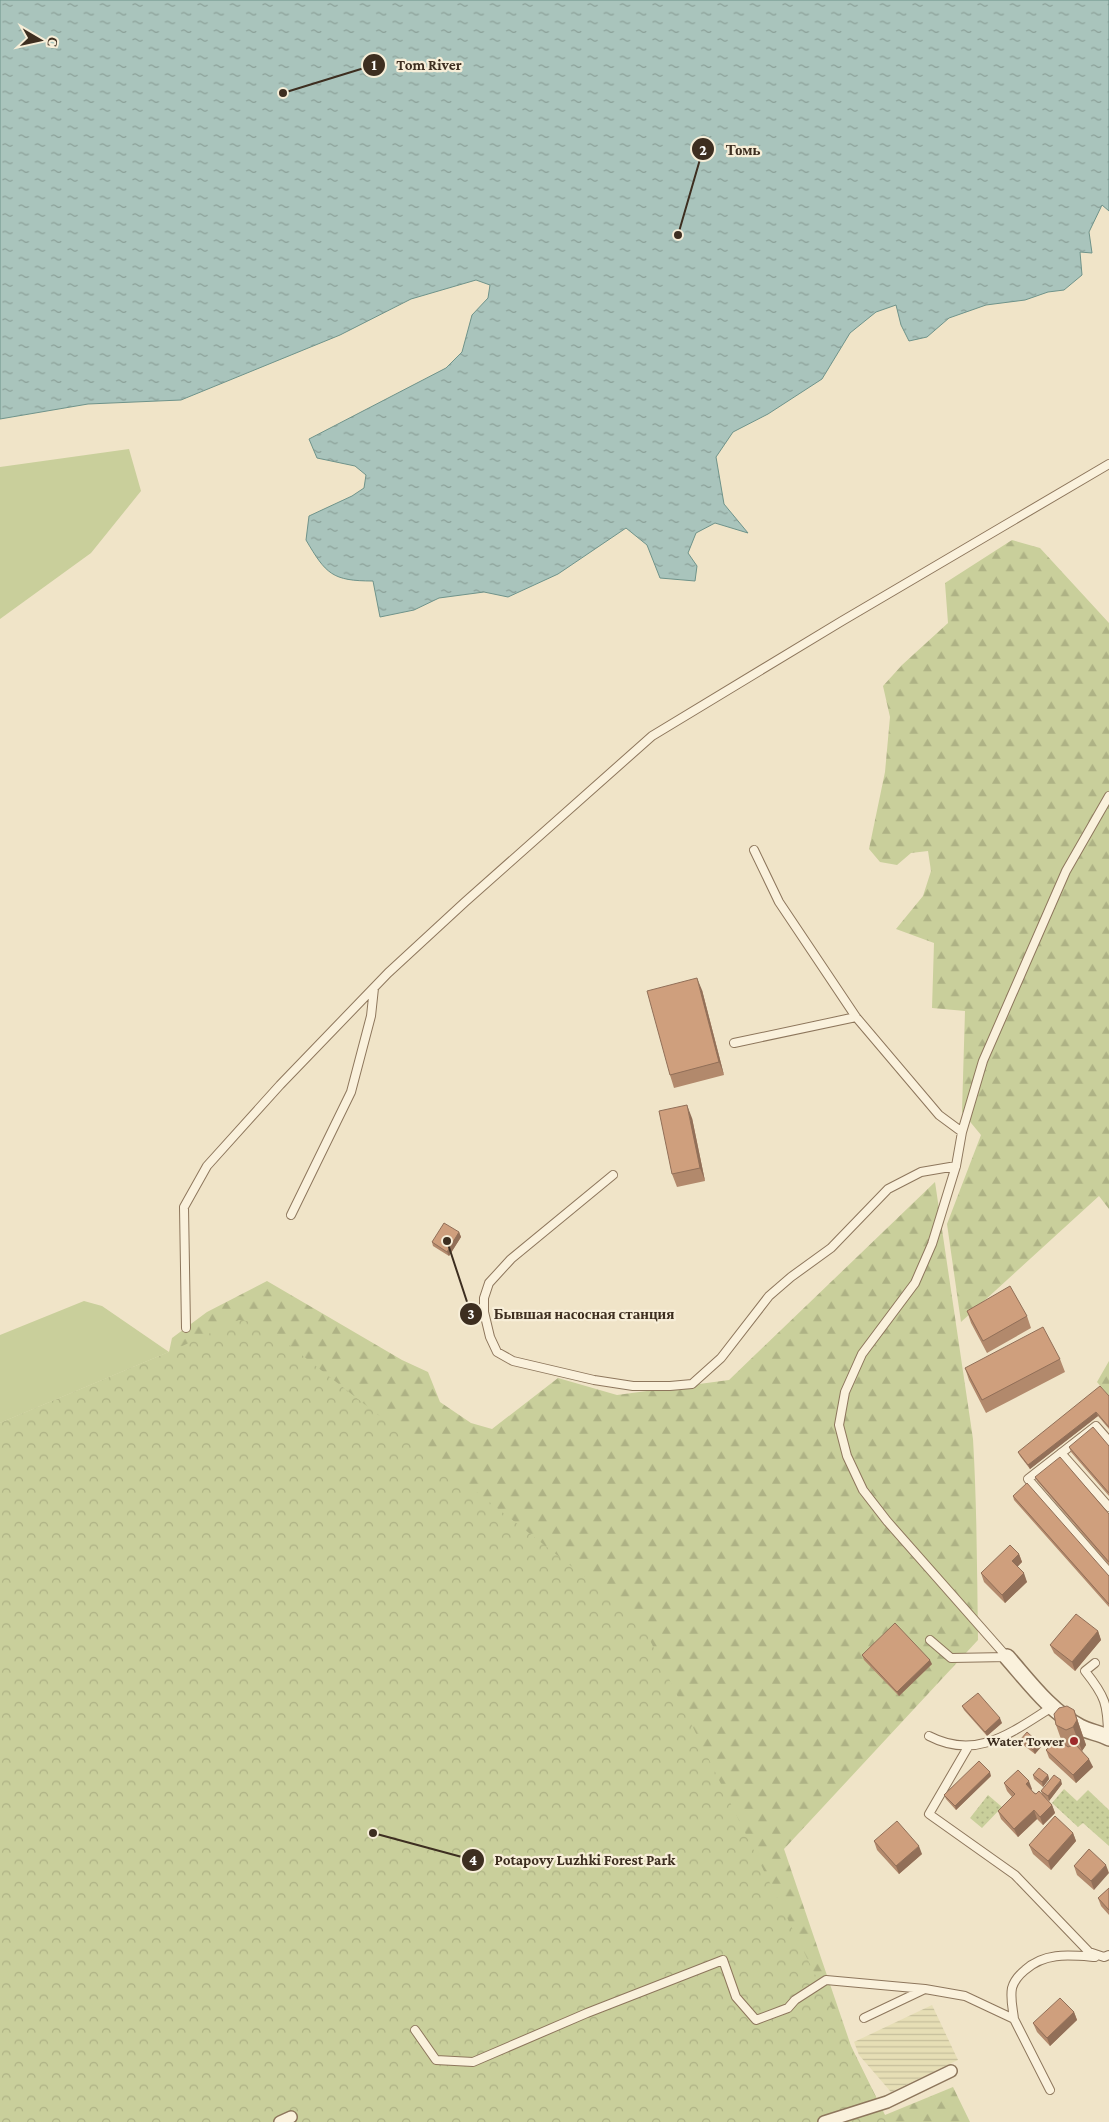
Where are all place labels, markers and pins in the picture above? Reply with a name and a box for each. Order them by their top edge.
callout: Tom River [361,50,471,80]
callout: Томь [691,134,771,164]
callout: Бывшая насосная станция [459,1299,685,1329]
place label: Water Tower [986,1733,1064,1749]
marker: Water Tower [1068,1735,1080,1747]
callout: Potapovy Luzhki Forest Park [460,1845,686,1875]

